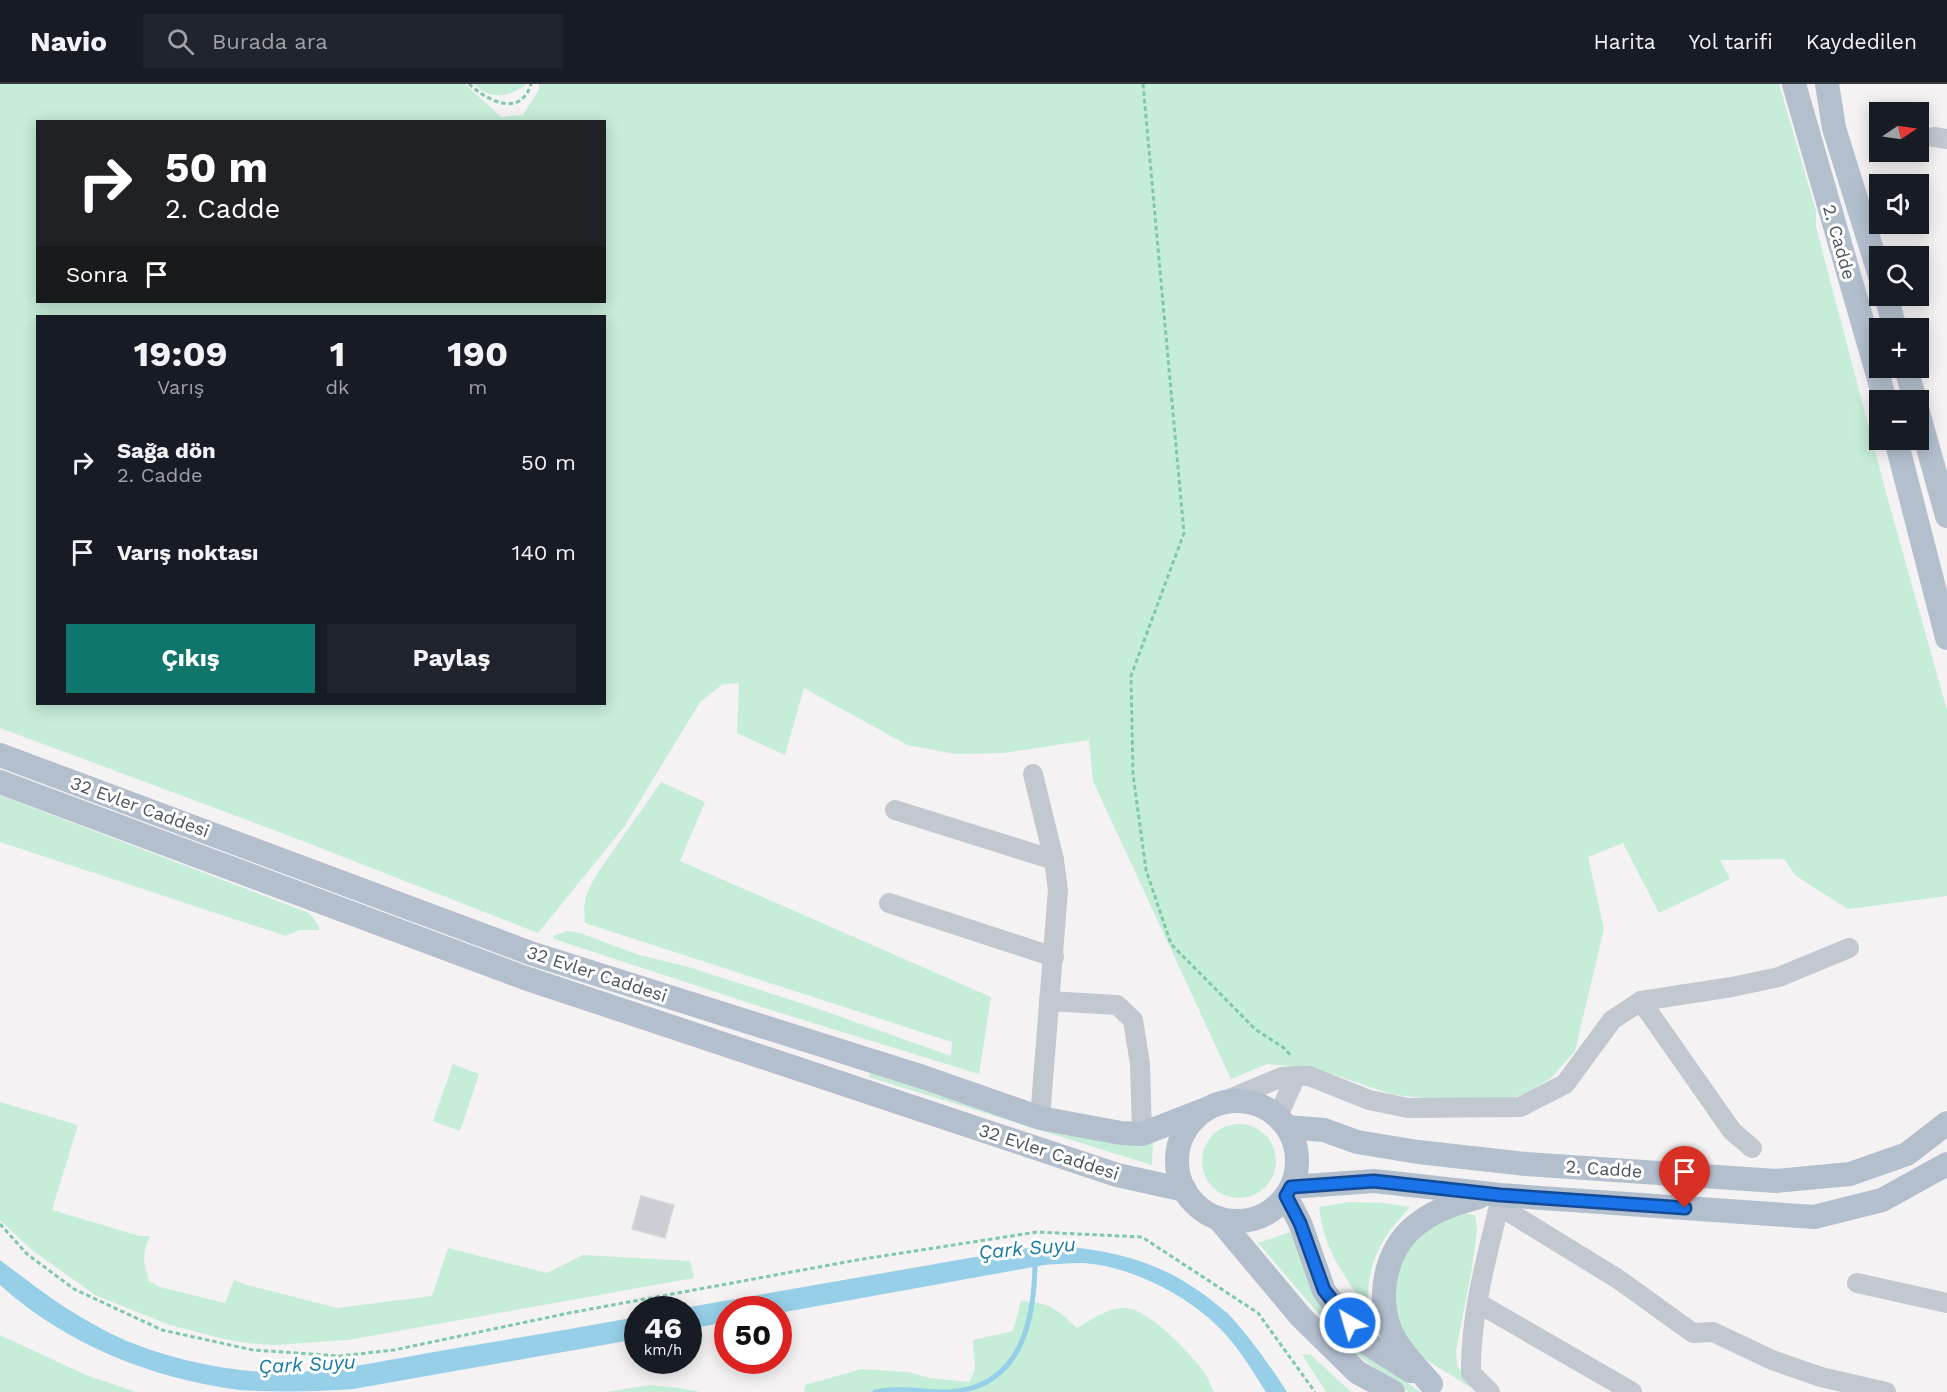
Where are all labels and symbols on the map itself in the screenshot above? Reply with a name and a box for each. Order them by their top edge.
north arrow [1869,102,1929,162]
street label: 2. Cadde [1819,202,1860,282]
street label: 32 Evler Caddesi [68,772,212,841]
street label: 32 Evler Caddesi [524,941,670,1006]
street label: 32 Evler Caddesi [976,1119,1122,1184]
pin [1659,1146,1710,1208]
street label: 2. Cadde [1565,1155,1643,1182]
water label: Çark Suyu [977,1232,1077,1264]
position arrow [1318,1291,1382,1355]
speed limit sign: 50 [714,1296,792,1374]
water label: Çark Suyu [258,1349,356,1379]

